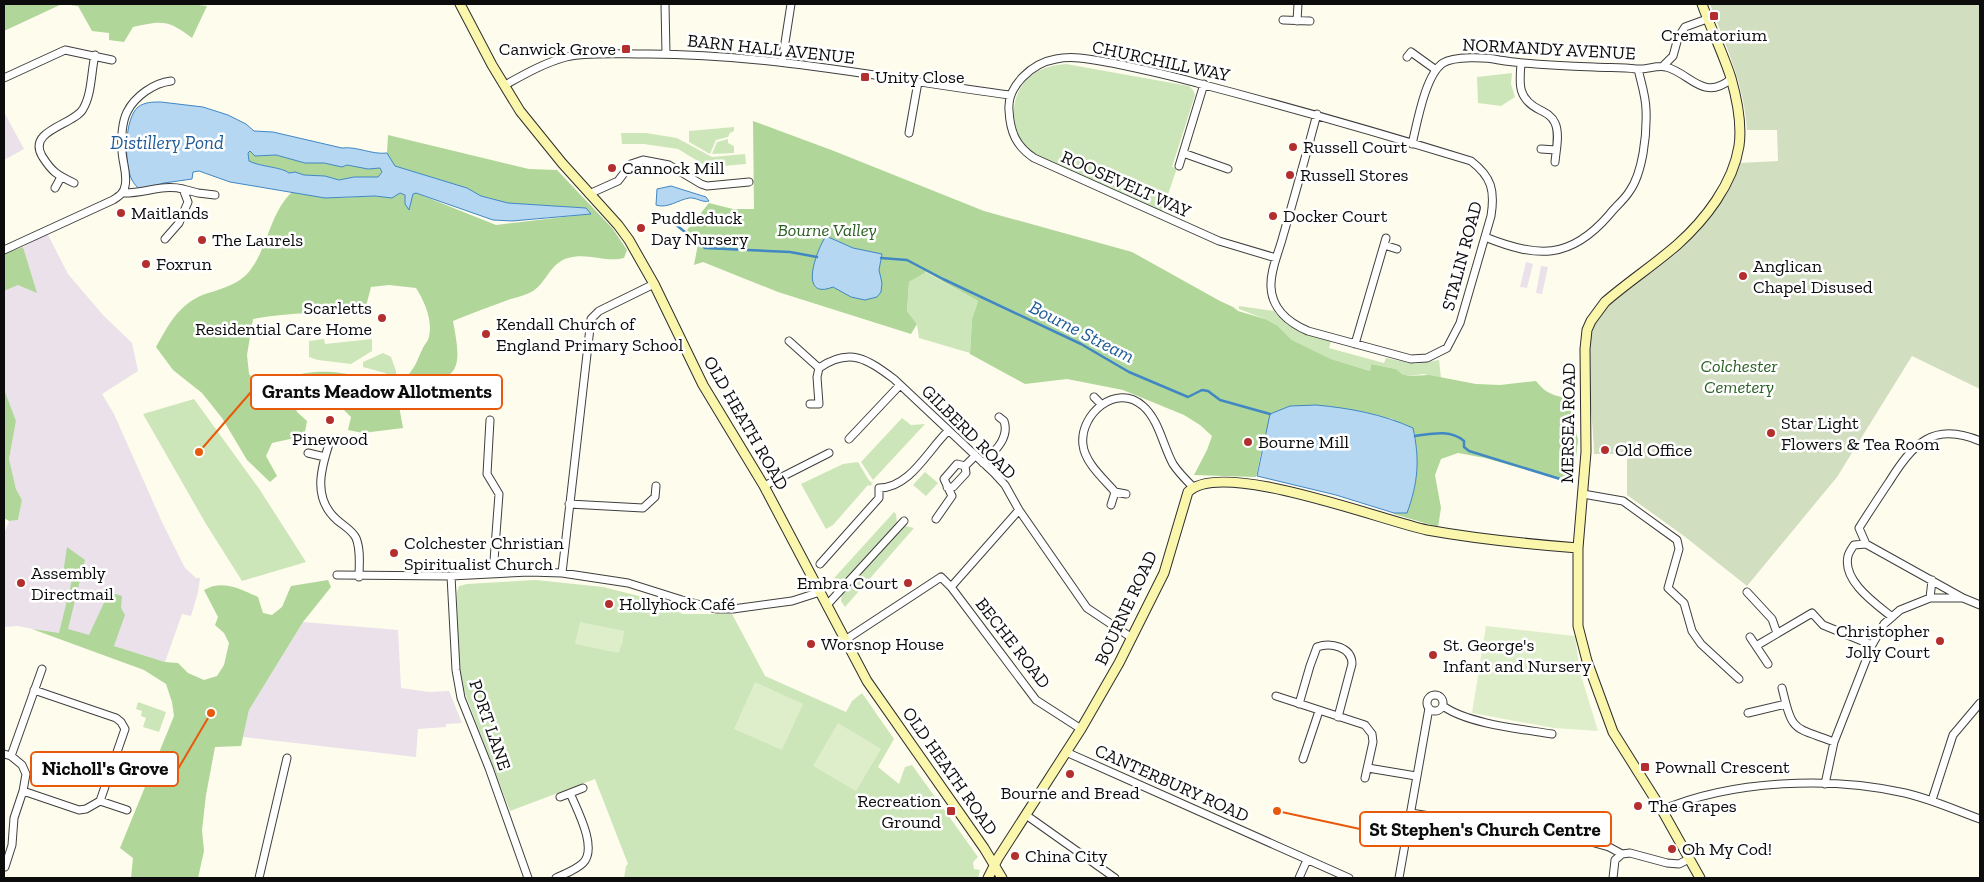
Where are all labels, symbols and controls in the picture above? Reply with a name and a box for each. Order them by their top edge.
marker: Crematorium [1708,10,1720,22]
place label: Crematorium [1661,24,1767,46]
street label: BARN HALL AVENUE [686,29,856,69]
street label: NORMANDY AVENUE [1462,33,1636,65]
street label: CHURCHILL WAY [1090,36,1232,86]
place label: Canwick Grove [499,38,616,60]
marker: Canwick Grove [620,43,632,55]
place label: Unity Close [875,66,964,88]
marker: Unity Close [859,71,871,83]
water label: Distillery Pond [110,131,224,154]
place label: Russell Court [1303,136,1408,158]
marker: Russell Court [1287,141,1299,153]
street label: ROOSEVELT WAY [1058,145,1194,223]
place label: Cannock Mill [622,157,725,179]
marker: Cannock Mill [606,162,618,174]
place label: Russell Stores [1300,164,1409,186]
marker: Russell Stores [1284,169,1296,181]
street label: STALIN ROAD [1437,199,1487,313]
place label: Maitlands [131,202,209,224]
place label: Docker Court [1283,205,1388,227]
marker: Maitlands [115,207,127,219]
place label: Puddleduck Day Nursery [651,207,749,250]
marker: Docker Court [1267,210,1279,222]
park label: Bourne Valley [777,219,877,241]
marker: Puddleduck Day Nursery [635,222,647,234]
place label: The Laurels [212,229,303,251]
marker: The Laurels [196,234,208,246]
place label: Foxrun [156,253,212,275]
place label: Anglican Chapel Disused [1753,255,1873,298]
marker: Foxrun [140,258,152,270]
marker: Anglican Chapel Disused [1737,270,1749,282]
water label: Bourne Stream [1025,295,1138,368]
place label: Scarletts Residential Care Home [195,297,372,340]
marker: Scarletts Residential Care Home [376,312,388,324]
place label: Kendall Church of England Primary School [496,313,684,356]
marker: Kendall Church of England Primary School [480,328,492,340]
street label: OLD HEATH ROAD [699,352,793,494]
park label: Colchester Cemetery [1701,355,1778,398]
street label: MERSEA ROAD [1556,362,1580,484]
callout: Grants Meadow Allotments [251,375,502,409]
text: Grants Meadow Allotments [262,380,492,403]
street label: GILBERD ROAD [917,380,1021,484]
place label: Star Light Flowers & Tea Room [1781,412,1940,455]
marker: Pinewood [324,414,336,426]
marker: Star Light Flowers & Tea Room [1765,427,1777,439]
place label: Pinewood [292,428,368,450]
place label: Bourne Mill [1258,431,1349,453]
marker: Bourne Mill [1242,436,1254,448]
place label: Old Office [1615,439,1692,461]
marker: Old Office [1599,444,1611,456]
place label: Colchester Christian Spiritualist Church [404,532,564,575]
marker: Colchester Christian Spiritualist Church [388,547,400,559]
street label: BOURNE ROAD [1090,547,1162,669]
place label: Assembly Directmail [31,562,114,605]
place label: Embra Court [797,572,898,594]
marker: Assembly Directmail [15,577,27,589]
marker: Embra Court [902,577,914,589]
place label: Hollyhock Café [619,593,735,615]
street label: BECHE ROAD [971,593,1055,693]
marker: Hollyhock Café [603,598,615,610]
place label: Christopher Jolly Court [1836,620,1930,663]
place label: Worsnop House [821,633,944,655]
place label: St. George's Infant and Nursery [1443,634,1592,677]
marker: Christopher Jolly Court [1934,635,1946,647]
marker: Worsnop House [805,638,817,650]
marker: St. George's Infant and Nursery [1427,649,1439,661]
street label: PORT LANE [464,677,516,773]
street label: OLD HEATH ROAD [898,703,1002,839]
street label: CANTERBURY ROAD [1092,739,1252,827]
callout: Nicholl's Grove [31,752,178,786]
place label: Pownall Crescent [1655,756,1790,778]
text: Nicholl's Grove [42,757,168,780]
marker: Pownall Crescent [1639,761,1651,773]
marker: Bourne and Bread [1064,768,1076,780]
place label: Bourne and Bread [1000,782,1140,804]
place label: Recreation Ground [857,790,942,833]
place label: The Grapes [1648,795,1737,817]
marker: The Grapes [1632,800,1644,812]
marker: Recreation Ground [945,805,957,817]
callout: St Stephen's Church Centre [1360,812,1611,846]
text: St Stephen's Church Centre [1369,818,1601,841]
place label: Oh My Cod! [1682,838,1772,860]
marker: Oh My Cod! [1666,843,1678,855]
place label: China City [1025,845,1108,867]
marker: China City [1009,850,1021,862]

